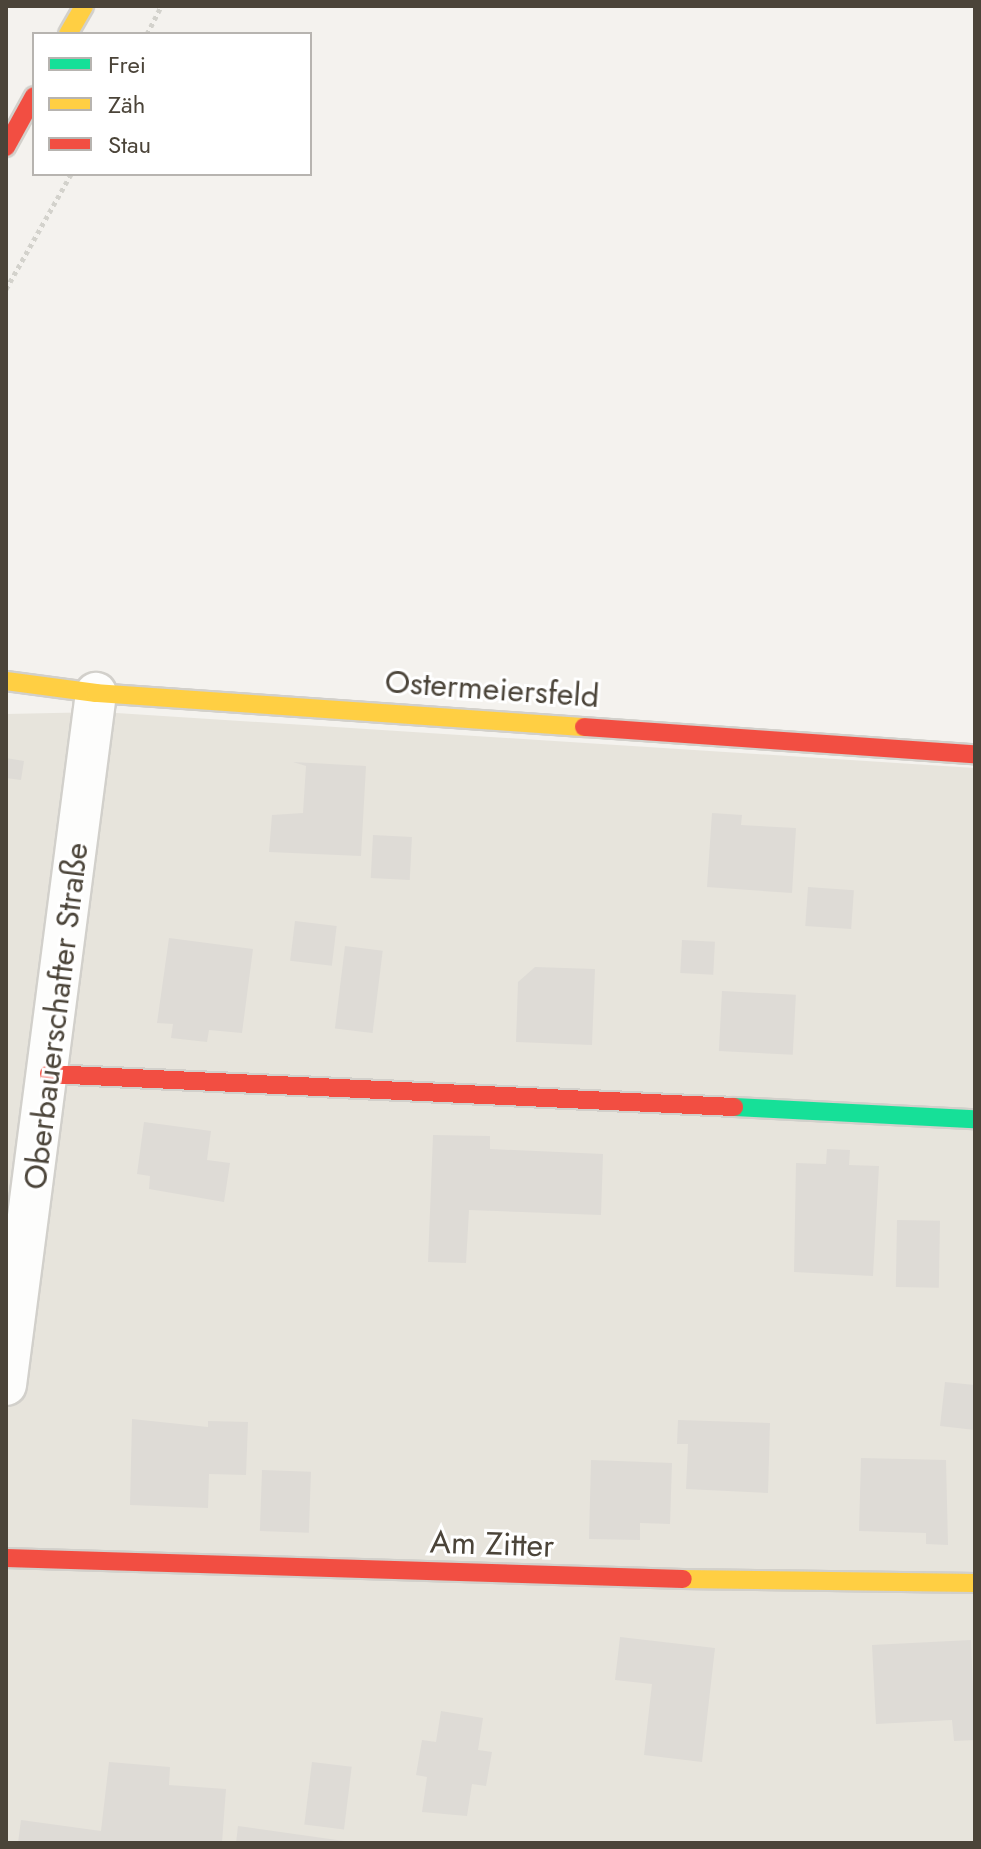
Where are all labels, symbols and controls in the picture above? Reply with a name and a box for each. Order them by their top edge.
legend [32,32,312,176]
text: Frei [108,47,146,82]
text: Zäh [108,87,145,122]
text: Stau [108,127,151,162]
street label: Ostermeiersfeld [384,662,600,716]
street label: Oberbauerschafter Straße [16,840,96,1192]
street label: Am Zitter [429,1523,555,1565]

